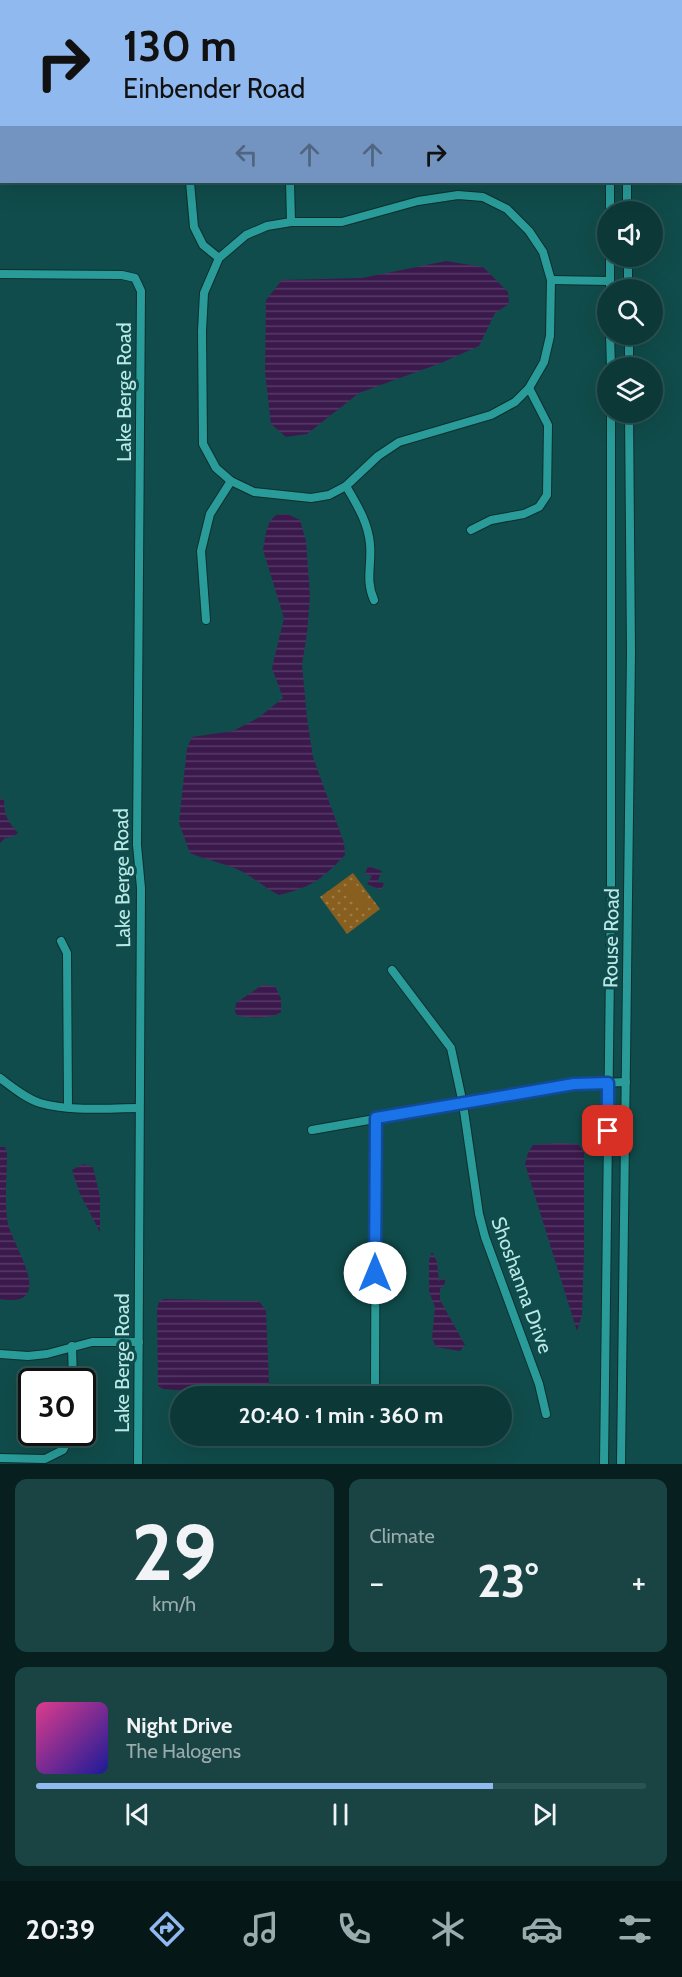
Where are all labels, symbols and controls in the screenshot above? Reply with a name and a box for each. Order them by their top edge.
text: 130 m [123,20,237,72]
icon: right [24,24,102,102]
text: Einbender Road [123,72,305,105]
icon: left [230,138,263,171]
icon: ahead [293,138,326,171]
icon: ahead [356,138,389,171]
icon: right [419,138,452,171]
map controls [597,201,663,423]
button: sound [597,201,663,267]
button: search [597,279,663,345]
street label: Lake Berge Road [112,322,136,462]
button: layers [597,357,663,423]
street label: Lake Berge Road [109,808,135,948]
street label: Rouse Road [598,888,624,988]
pin [582,1105,633,1156]
icon: arrive [591,1114,624,1147]
street label: Shoshanna Drive [486,1213,558,1357]
position arrow [343,1241,407,1305]
street label: Lake Berge Road [110,1293,134,1433]
speed limit sign: 30 [18,1368,96,1446]
text: 20:40 · 1 min · 360 m [239,1402,443,1429]
text: 29 [132,1505,217,1600]
text: Climate [370,1524,435,1548]
text: 23° [477,1554,538,1608]
text: − [370,1562,384,1602]
text: + [631,1562,646,1602]
text: km/h [152,1592,196,1616]
text: Night Drive [126,1712,232,1739]
text: The Halogens [126,1739,241,1763]
icon: previous [121,1798,154,1831]
icon: pause [324,1798,357,1831]
icon: next [528,1798,561,1831]
icon: directions [146,1908,188,1950]
icon: music [240,1908,282,1950]
icon: phone [333,1908,375,1950]
icon: climate [427,1908,469,1950]
icon: car [521,1908,563,1950]
icon: filters [614,1908,656,1950]
text: 20:39 [26,1913,95,1946]

